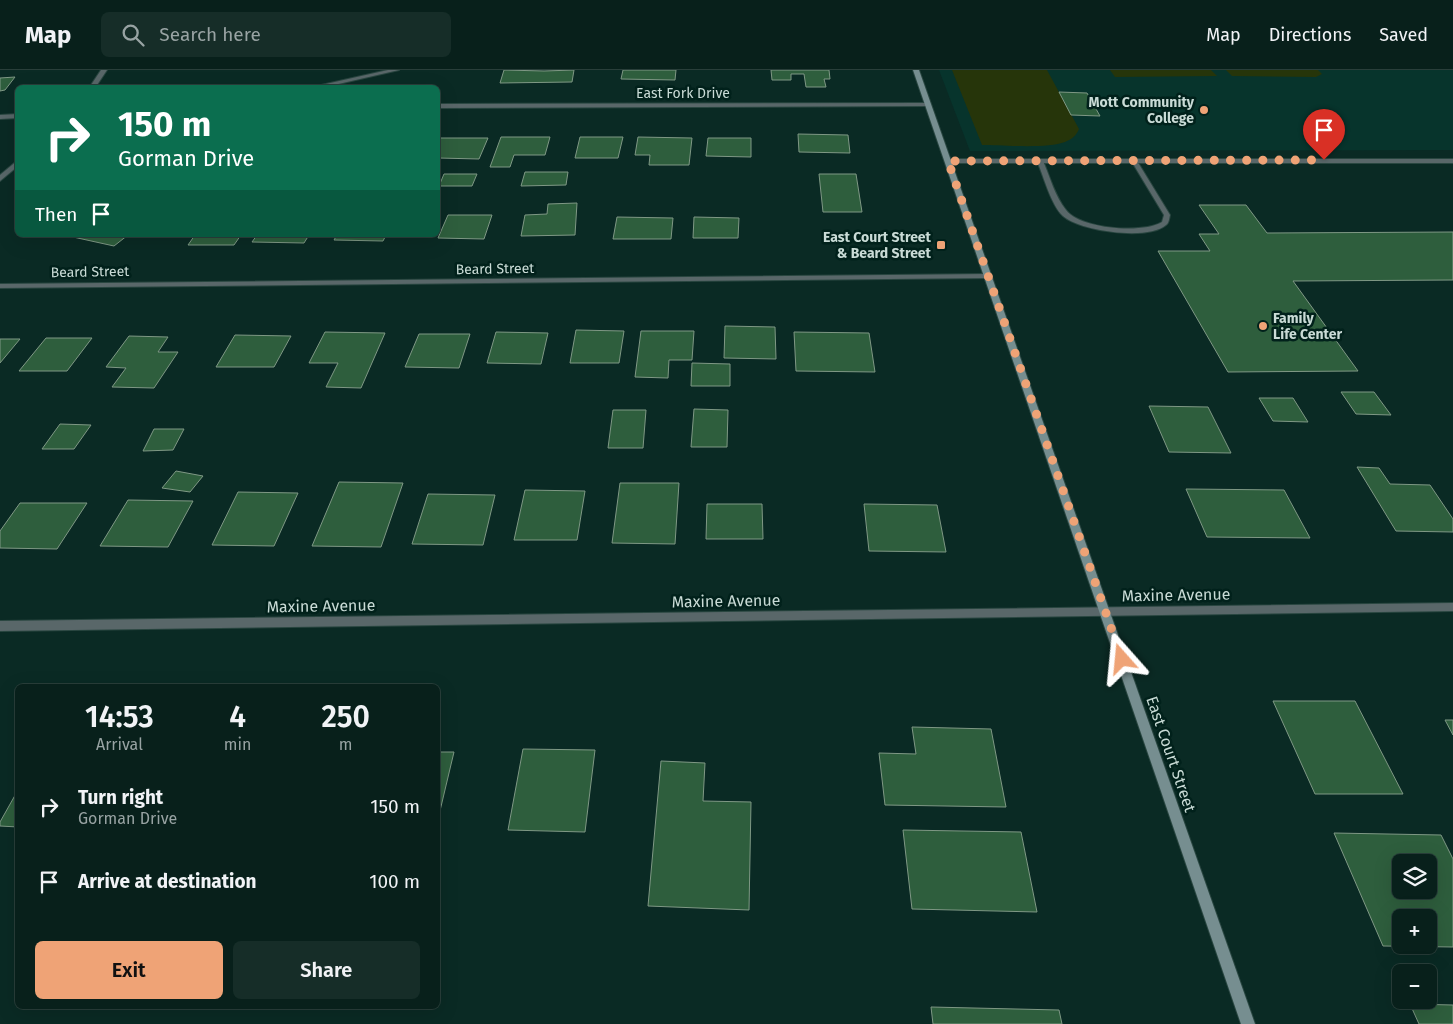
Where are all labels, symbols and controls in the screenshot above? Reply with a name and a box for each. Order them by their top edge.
search box [101,12,451,57]
text: Map [25,21,71,49]
icon: search [119,21,147,49]
text: Search here [159,23,261,46]
text: Map [1206,24,1241,46]
text: Directions [1269,24,1351,46]
text: Saved [1379,24,1428,46]
street label: East Fork Drive [636,85,730,102]
place label: Mott Community College [1088,94,1195,127]
text: 150 m [118,103,211,145]
marker: Mott Community College [1198,104,1210,116]
icon: right [35,105,100,170]
pin [1303,109,1345,160]
icon: arrive [1310,116,1338,144]
text: Gorman Drive [118,145,254,172]
icon: arrive [87,200,115,228]
text: Then [35,203,77,226]
place label: East Court Street & Beard Street [823,229,932,262]
marker: East Court Street & Beard Street [935,239,947,251]
street label: Beard Street [456,260,535,278]
street label: Beard Street [51,263,130,281]
place label: Family Life Center [1273,310,1342,343]
marker: Family Life Center [1257,320,1269,332]
street label: Maxine Avenue [1121,585,1231,605]
street label: Maxine Avenue [671,591,781,611]
street label: Maxine Avenue [266,596,376,616]
position arrow [1095,632,1147,684]
street label: East Court Street [1142,694,1200,815]
text: 14:53 [85,699,154,735]
text: 4 [229,699,246,735]
text: 250 [321,699,370,735]
text: Arrival [96,735,143,754]
text: min [224,735,251,754]
text: m [339,735,353,754]
text: Turn right [78,786,163,809]
icon: right [35,793,63,821]
text: 150 m [370,795,420,818]
text: Gorman Drive [78,809,177,828]
map controls [1392,854,1437,1009]
button: layers [1392,854,1437,899]
icon: arrive [35,868,63,896]
text: Arrive at destination [78,870,257,893]
text: 100 m [369,870,420,893]
button: + [1392,909,1437,954]
button: Exit [35,941,223,999]
button: Share [233,941,420,999]
button: − [1392,964,1437,1009]

